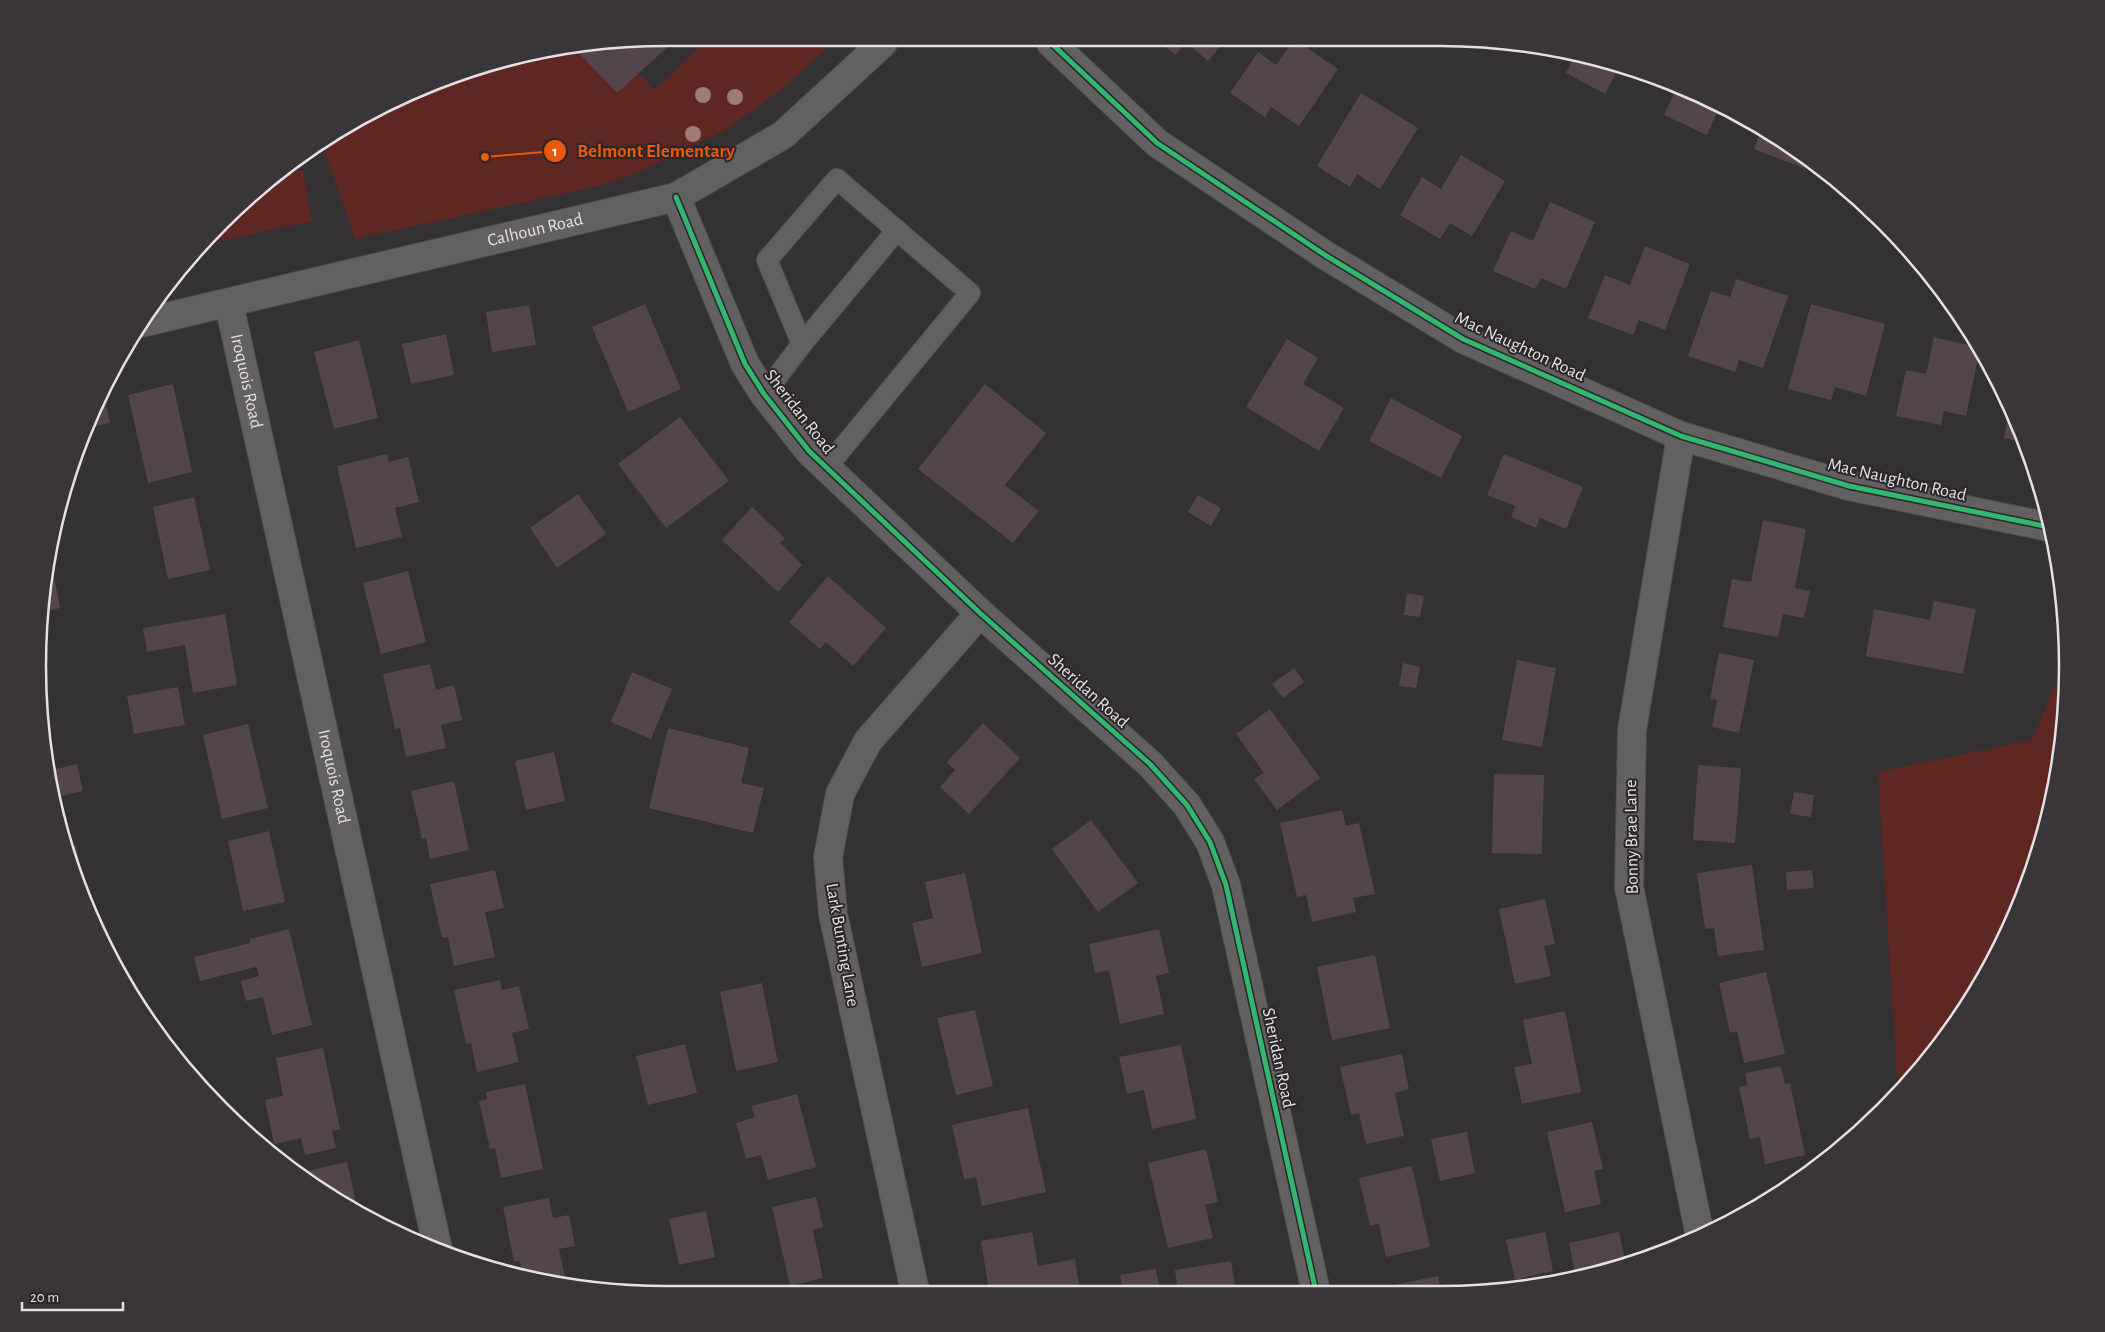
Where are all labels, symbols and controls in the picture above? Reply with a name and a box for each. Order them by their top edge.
callout: Belmont Elementary [543,134,745,168]
text: Belmont Elementary [577,142,735,161]
text: 1 [552,144,558,159]
street label: Calhoun Road [486,210,585,250]
street label: Mac Naughton Road [1452,309,1588,385]
street label: Iroquois Road [227,332,265,430]
street label: Sheridan Road [761,366,837,458]
street label: Mac Naughton Road [1826,455,1968,505]
street label: Sheridan Road [1044,650,1132,732]
street label: Iroquois Road [314,728,353,826]
street label: Bonny Brae Lane [1622,779,1642,895]
street label: Lark Bunting Lane [822,882,862,1008]
street label: Sheridan Road [1259,1006,1297,1110]
scale bar [22,1280,124,1312]
text: 20 m [30,1290,59,1305]

